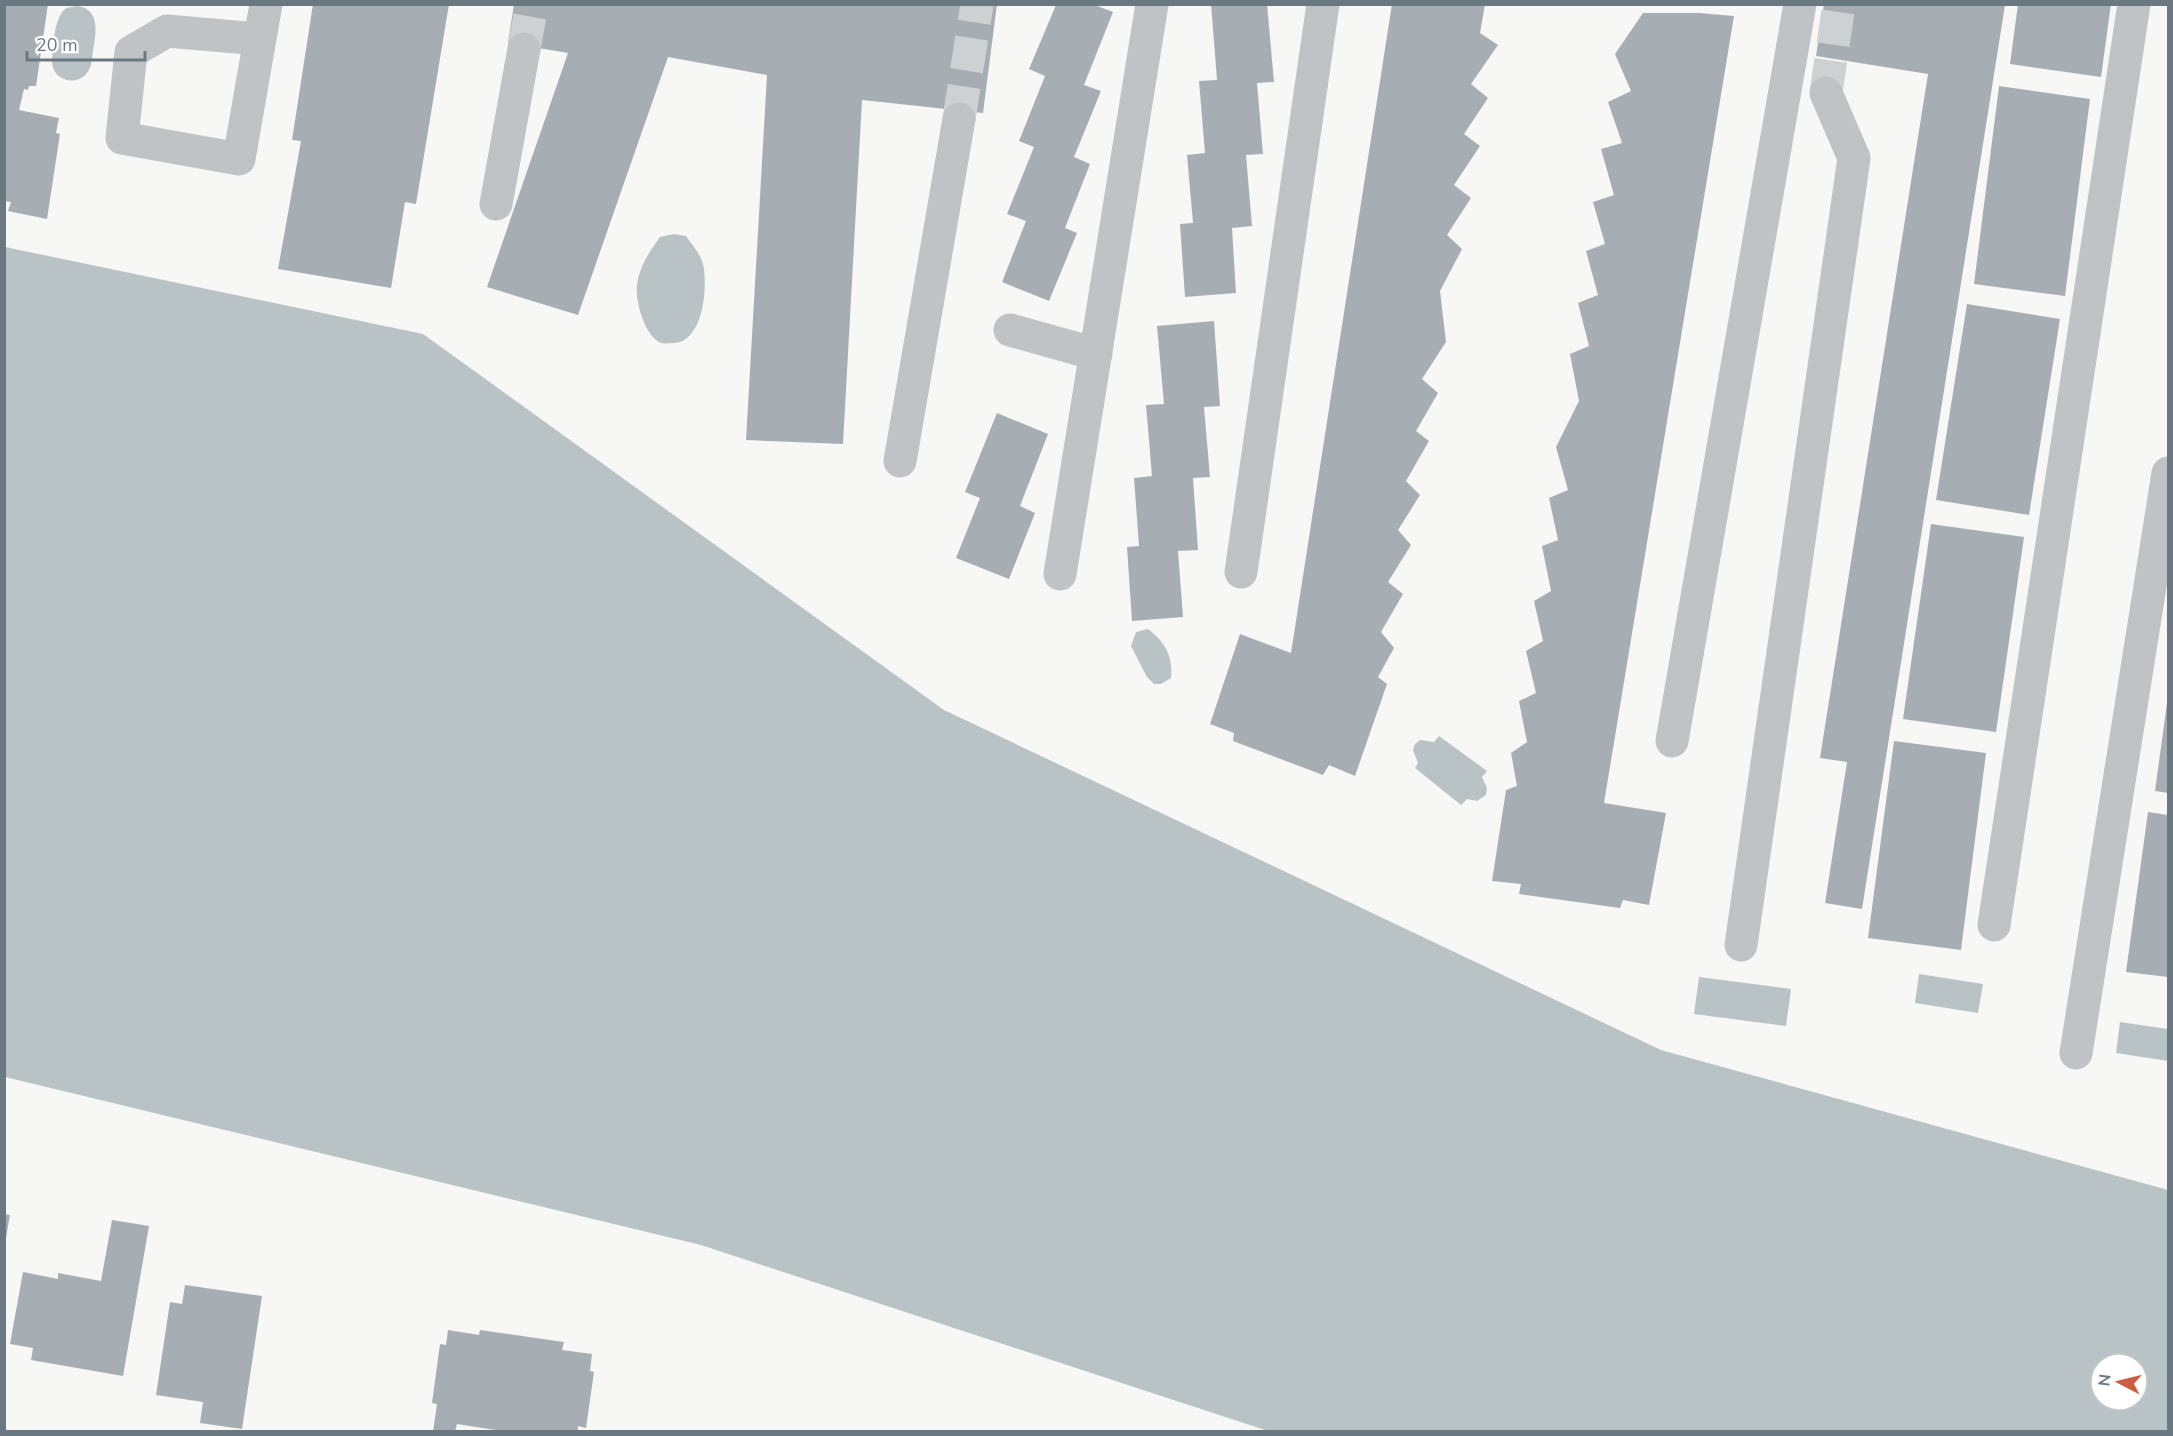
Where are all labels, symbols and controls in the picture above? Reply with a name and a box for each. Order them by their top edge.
scale bar [27,24,146,62]
text: 20 m [36,33,78,57]
north arrow [2089,1352,2149,1412]
text: N [2093,1373,2117,1388]

